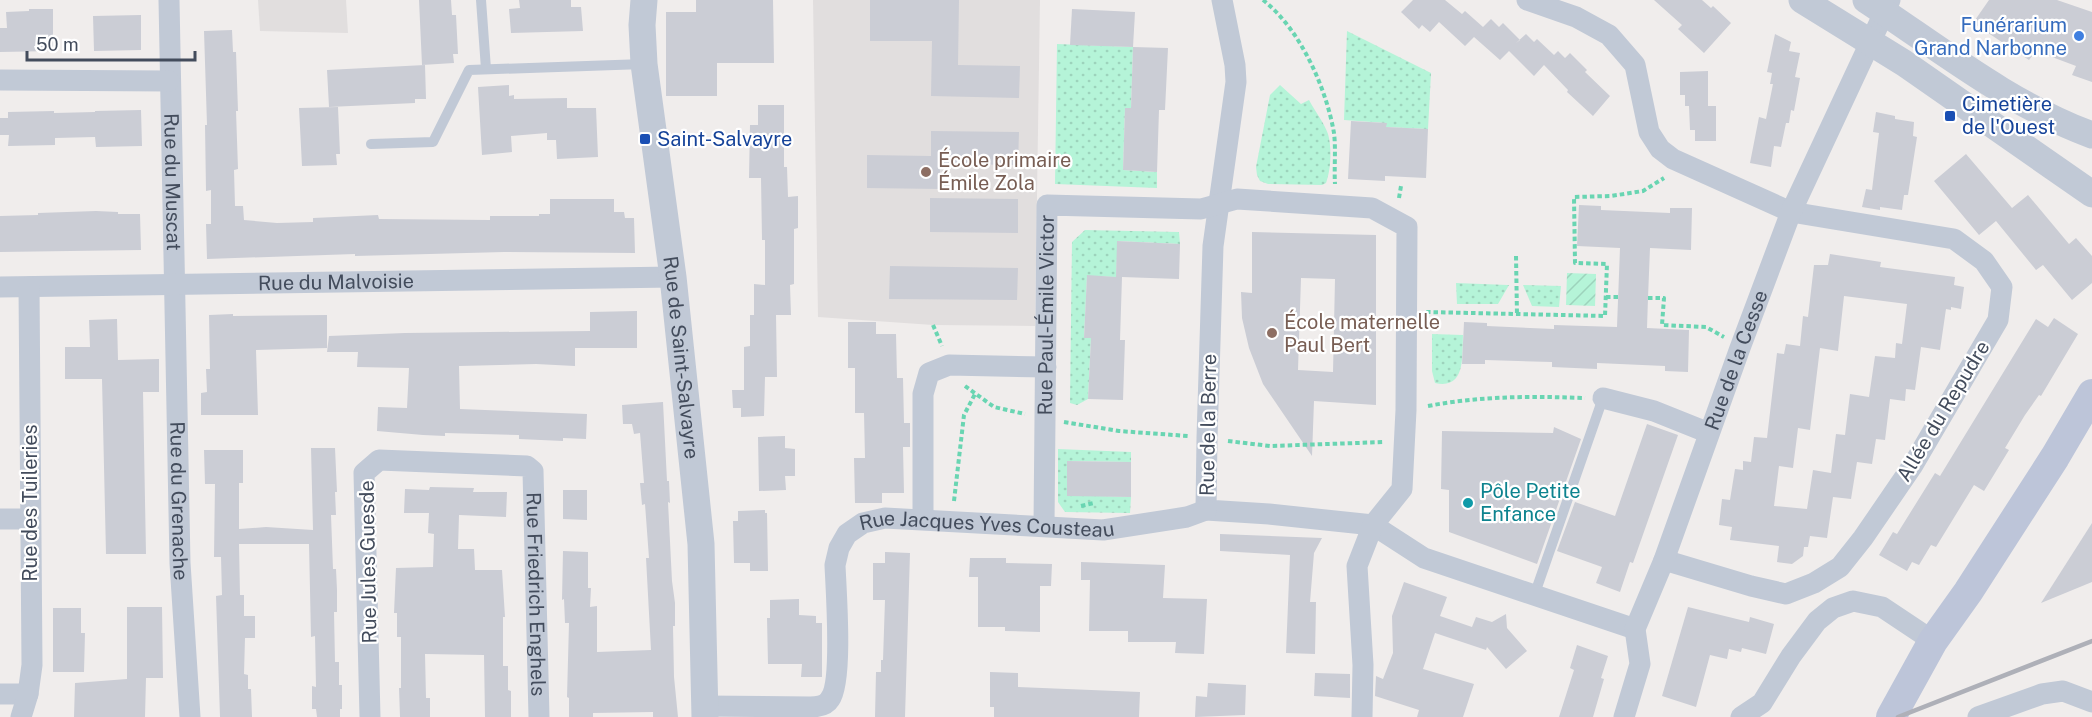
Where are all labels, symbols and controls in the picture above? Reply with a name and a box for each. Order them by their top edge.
place label: Funérarium Grand Narbonne [1914,13,2067,60]
scale bar [27,24,195,62]
marker: Funérarium Grand Narbonne [2072,29,2086,43]
text: 50 m [36,34,79,55]
place label: Cimetière de l'Ouest [1962,92,2055,139]
marker: Cimetière de l'Ouest [1943,109,1957,123]
street label: Rue du Muscat [159,113,186,251]
place label: Saint-Salvayre [657,127,792,151]
marker: Saint-Salvayre [638,132,652,146]
place label: École primaire Émile Zola [938,147,1071,195]
marker: École primaire Émile Zola [919,165,933,179]
street label: Rue Paul-Émile Victor [1033,214,1059,416]
street label: Rue de Saint-Salvayre [658,254,704,460]
street label: Rue du Malvoisie [258,269,414,295]
street label: Rue de la Cesse [1700,287,1773,433]
place label: École maternelle Paul Bert [1284,309,1440,357]
marker: École maternelle Paul Bert [1265,326,1279,340]
street label: Allée du Repudre [1891,336,1995,486]
street label: Rue de la Berre [1195,354,1221,496]
street label: Rue du Grenache [165,421,193,581]
street label: Rue des Tuileries [18,424,42,582]
place label: Pôle Petite Enfance [1480,479,1580,526]
street label: Rue Jules Guesde [355,480,381,644]
street label: Rue Friedrich Enghels [522,492,550,696]
marker: Pôle Petite Enfance [1461,496,1475,510]
street label: Rue Jacques Yves Cousteau [857,506,1116,542]

